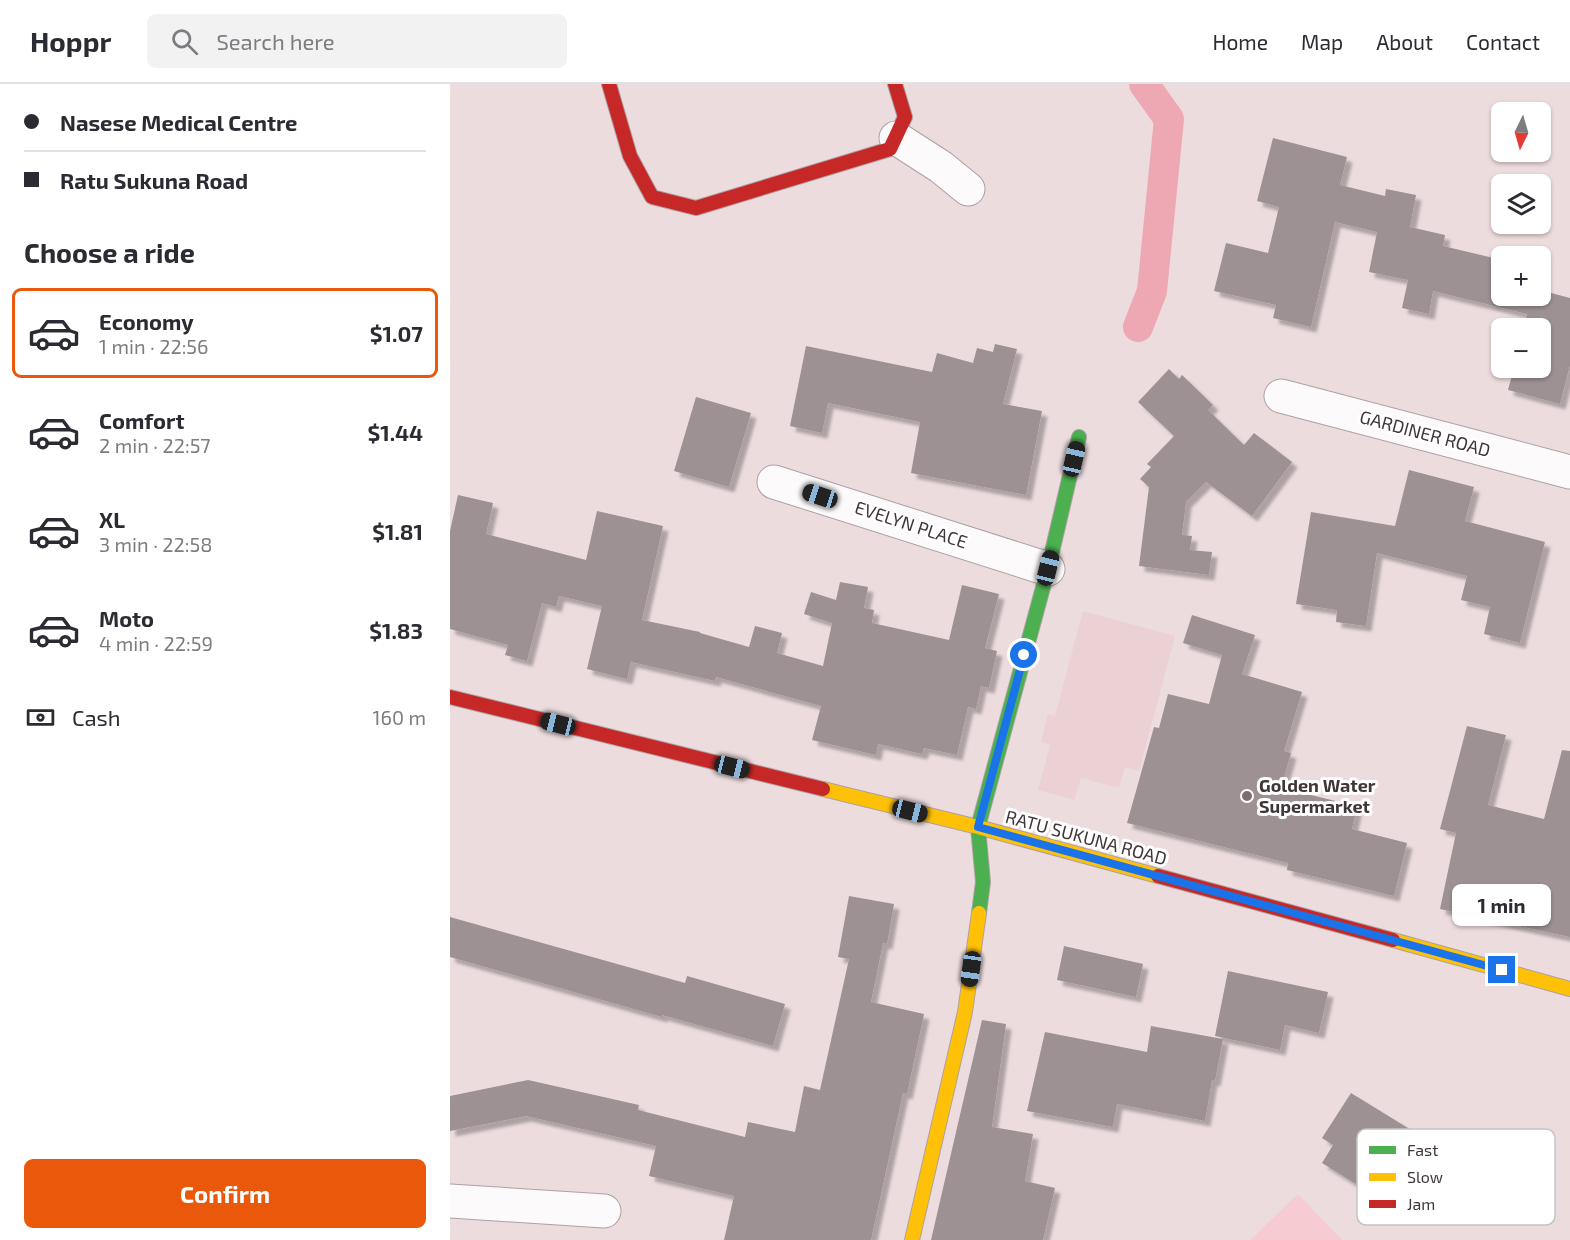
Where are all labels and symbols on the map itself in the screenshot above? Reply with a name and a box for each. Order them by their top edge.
north arrow [1491,102,1551,162]
street label: GARDINER ROAD [1357,405,1493,461]
car [1061,439,1087,479]
car [800,482,840,510]
street label: EVELYN PLACE [852,496,970,553]
car [1035,548,1061,588]
route start [1010,641,1037,668]
car [538,711,578,737]
car [712,754,752,780]
place label: Golden Water Supermarket [1259,774,1376,817]
marker: Golden Water Supermarket [1240,789,1254,803]
car [890,798,930,824]
street label: RATU SUKUNA ROAD [1003,805,1169,869]
callout: 1 min [1452,883,1552,925]
car [960,950,982,988]
route end [1488,956,1515,983]
legend [1357,1129,1555,1225]
text: Fast [1407,1140,1438,1159]
text: Slow [1407,1167,1443,1186]
text: Jam [1407,1194,1435,1213]

